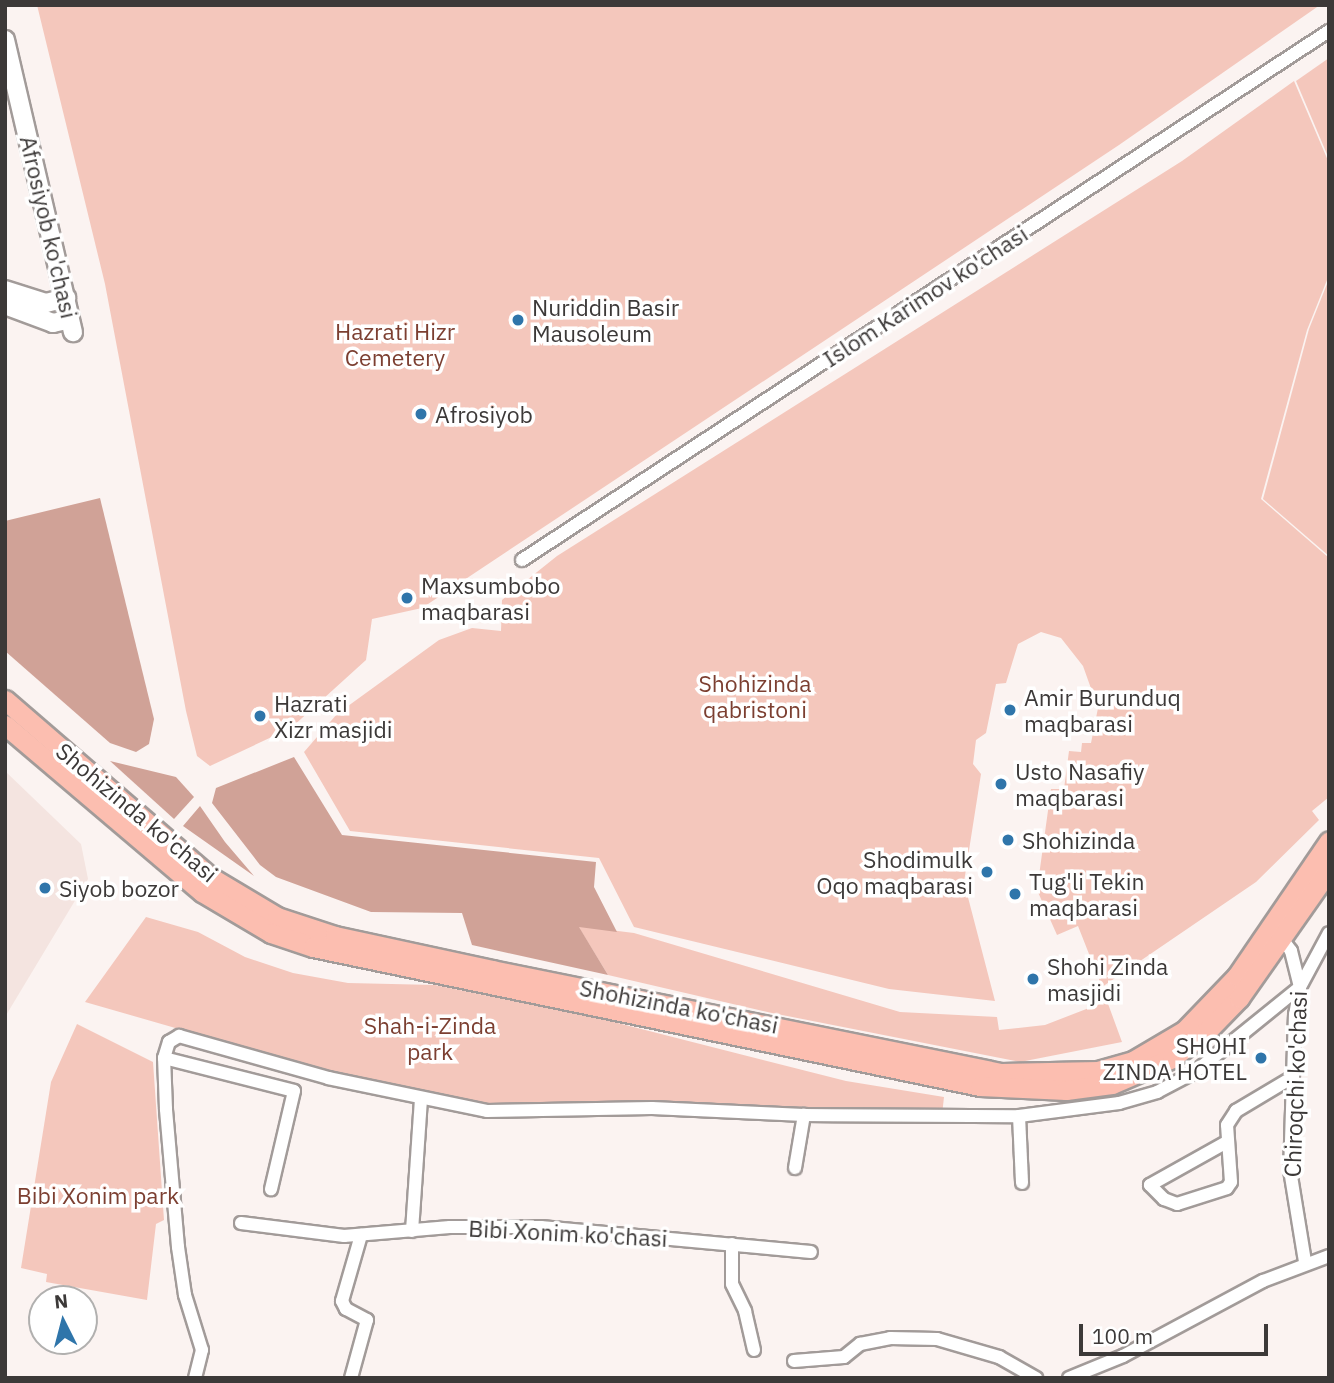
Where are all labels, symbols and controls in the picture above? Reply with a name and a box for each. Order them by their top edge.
street label: Afrosiyob ko'chasi [15,133,83,321]
street label: Islom Karimov ko'chasi [818,220,1032,372]
place label: Nuriddin Basir Mausoleum [532,293,679,347]
marker: Nuriddin Basir Mausoleum [510,312,526,328]
park label: Hazrati Hizr Cemetery [335,317,455,371]
place label: Afrosiyob [435,400,533,428]
marker: Afrosiyob [413,406,429,422]
place label: Maxsumbobo maqbarasi [421,571,560,625]
marker: Maxsumbobo maqbarasi [399,590,415,606]
park label: Shohizinda qabristoni [698,669,812,723]
place label: Amir Burunduq maqbarasi [1024,683,1181,737]
place label: Hazrati Xizr masjidi [274,689,393,743]
marker: Amir Burunduq maqbarasi [1002,702,1018,718]
marker: Hazrati Xizr masjidi [252,708,268,724]
street label: Shohizinda ko'chasi [51,737,223,887]
place label: Usto Nasafiy maqbarasi [1015,757,1144,811]
marker: Usto Nasafiy maqbarasi [993,776,1009,792]
place label: Shohizinda [1022,826,1135,854]
marker: Shohizinda [1000,832,1016,848]
place label: Shodimulk Oqo maqbarasi [816,845,973,899]
marker: Shodimulk Oqo maqbarasi [979,864,995,880]
place label: Tug'li Tekin maqbarasi [1029,867,1145,921]
place label: Siyob bozor [59,874,179,902]
marker: Siyob bozor [37,880,53,896]
marker: Tug'li Tekin maqbarasi [1007,886,1023,902]
place label: Shohi Zinda masjidi [1047,952,1168,1006]
marker: Shohi Zinda masjidi [1025,971,1041,987]
street label: Shohizinda ko'chasi [577,973,781,1039]
street label: Chiroqchi ko'chasi [1278,990,1312,1178]
park label: Shah-i-Zinda park [364,1011,496,1065]
place label: SHOHI ZINDA HOTEL [1103,1031,1247,1085]
marker: SHOHI ZINDA HOTEL [1253,1050,1269,1066]
park label: Bibi Xonim park [17,1181,179,1209]
street label: Bibi Xonim ko'chasi [468,1214,668,1252]
north arrow [28,1285,98,1355]
text: N [53,1288,69,1314]
scale bar [1082,1310,1271,1354]
text: 100 m [1092,1322,1153,1350]

